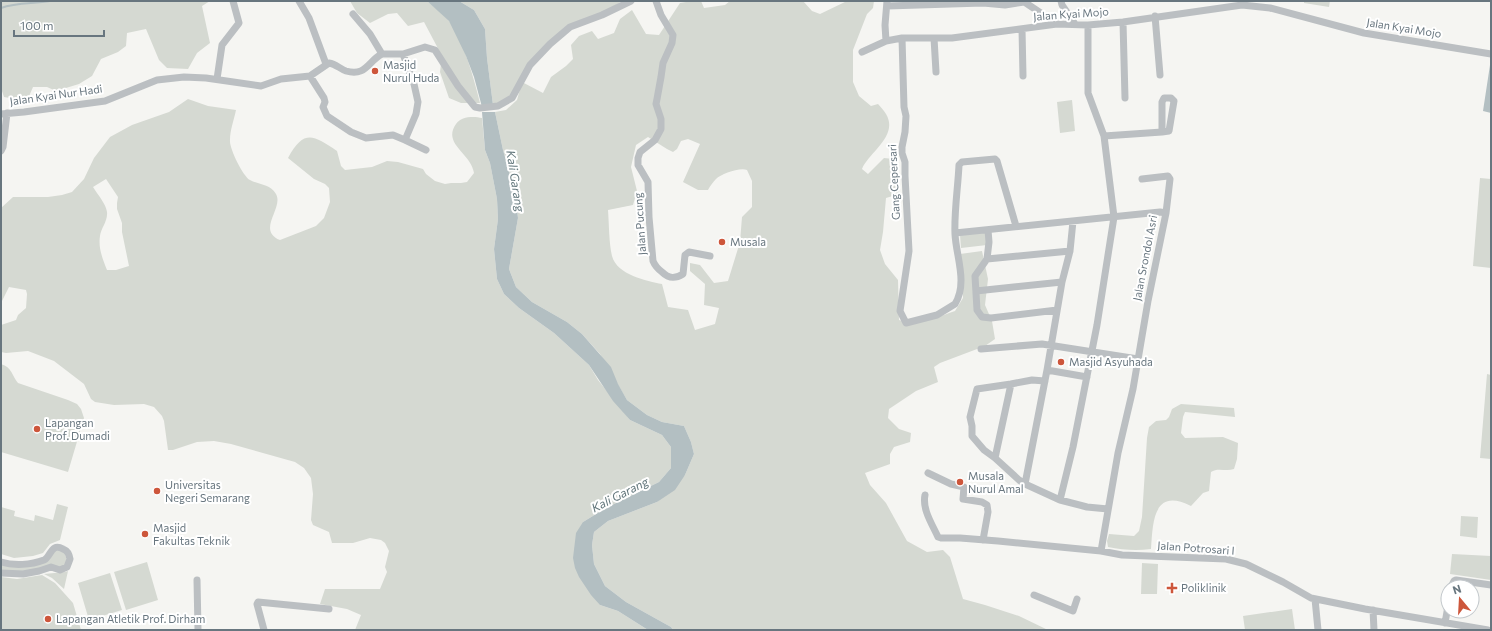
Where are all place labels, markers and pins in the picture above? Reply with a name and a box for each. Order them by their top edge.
place label: Masjid Nurul Huda [383,58,439,84]
marker: Masjid Nurul Huda [370,66,380,76]
place label: Musala [730,235,766,248]
marker: Musala [717,237,727,247]
place label: Masjid Asyuhada [1069,355,1153,368]
marker: Masjid Asyuhada [1056,357,1066,367]
place label: Lapangan Prof. Dumadi [45,416,110,442]
marker: Lapangan Prof. Dumadi [32,424,42,434]
place label: Musala Nurul Amal [968,469,1024,495]
marker: Musala Nurul Amal [955,477,965,487]
place label: Universitas Negeri Semarang [165,478,250,504]
marker: Universitas Negeri Semarang [152,486,162,496]
place label: Masjid Fakultas Teknik [153,521,230,547]
marker: Masjid Fakultas Teknik [140,529,150,539]
place label: Poliklinik [1181,581,1227,594]
marker: Poliklinik [1166,582,1178,594]
place label: Lapangan Atletik Prof. Dirham [56,612,205,625]
marker: Lapangan Atletik Prof. Dirham [43,614,53,624]

